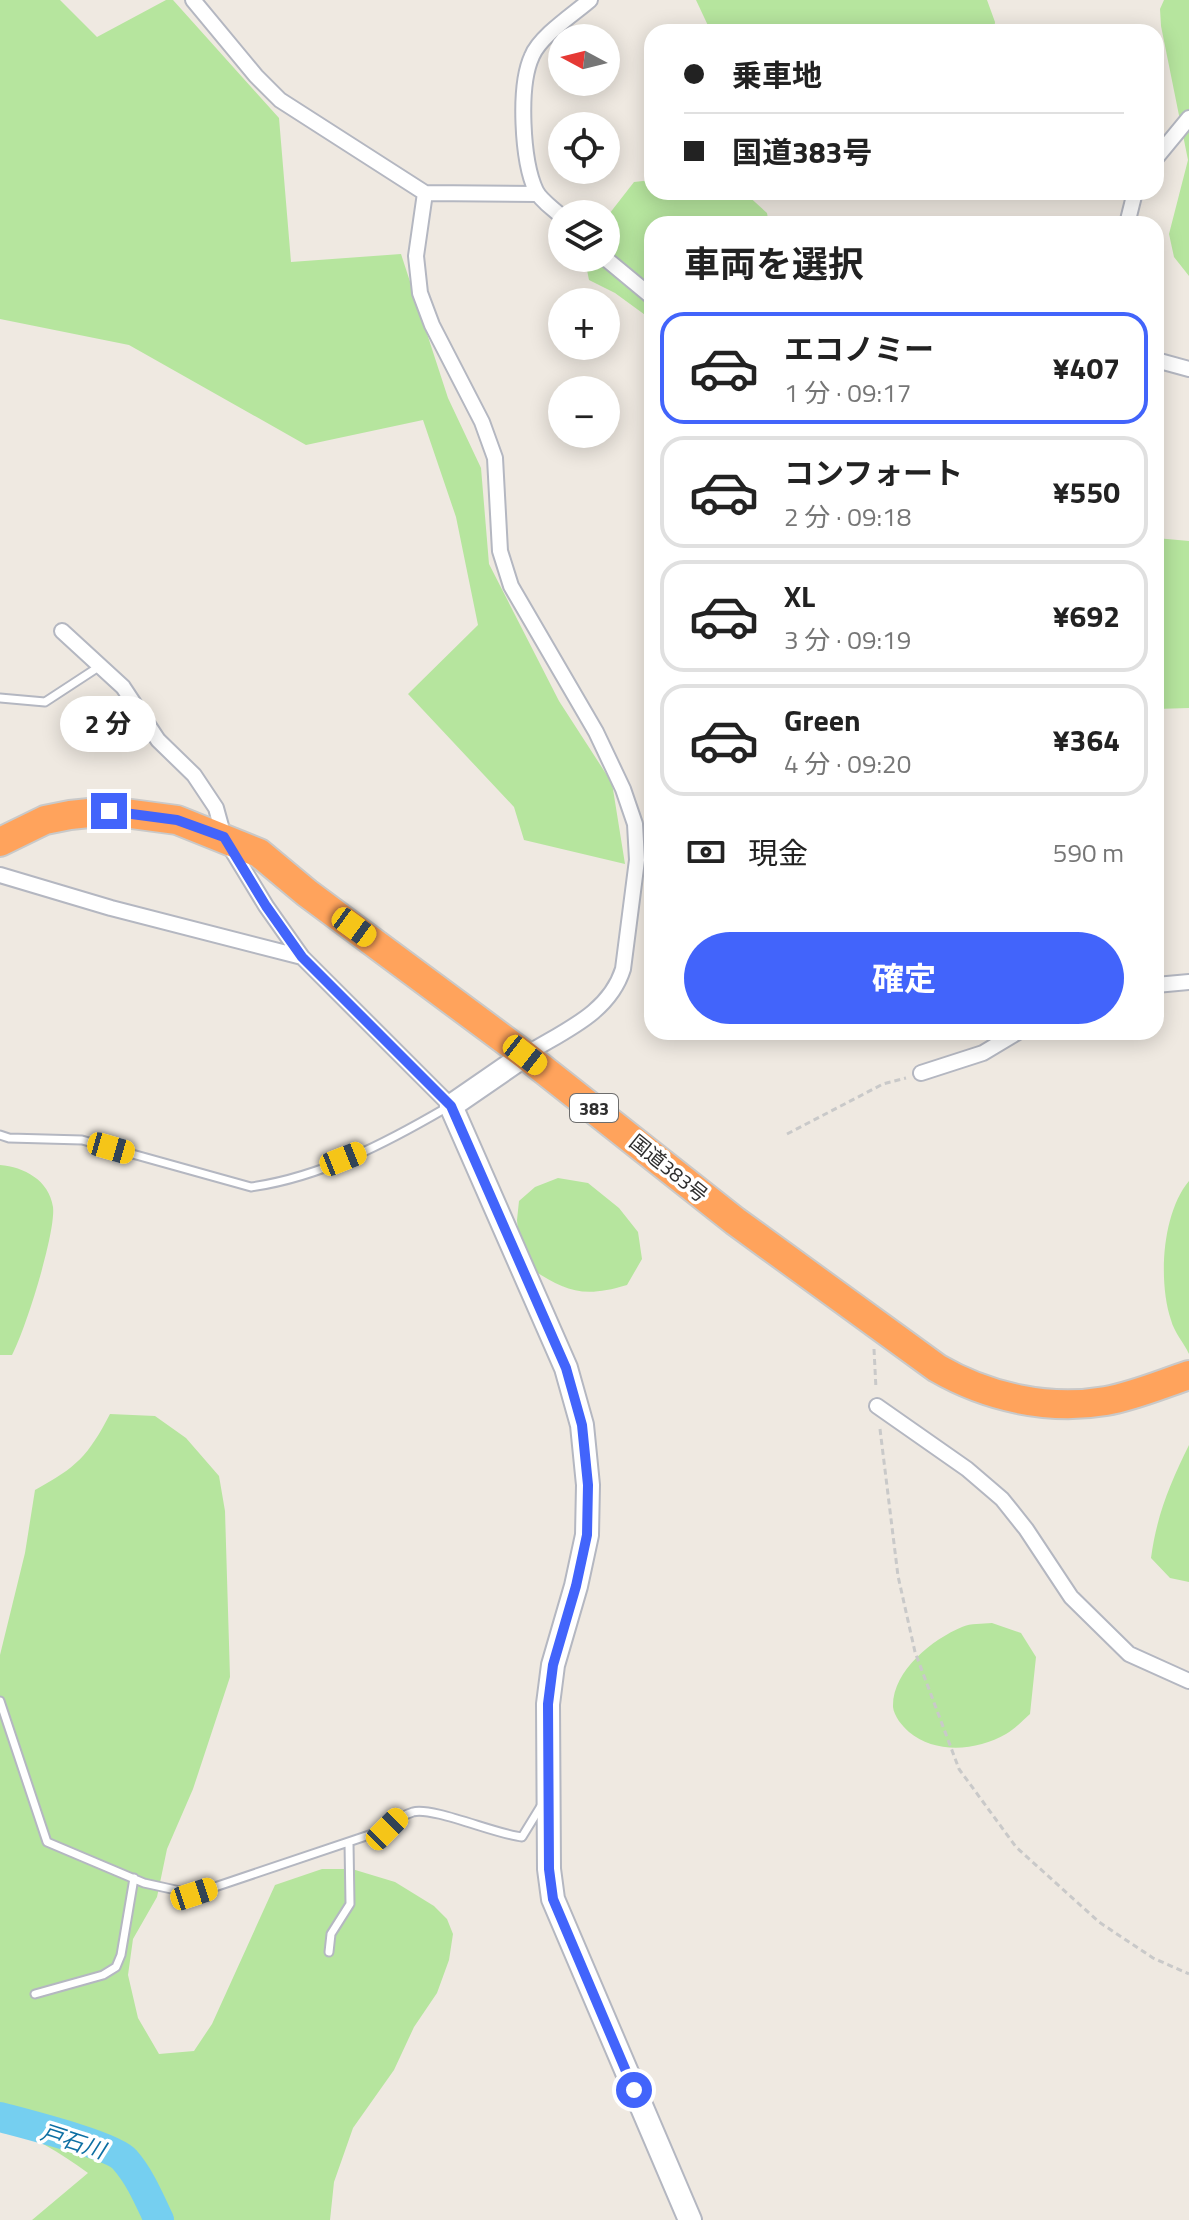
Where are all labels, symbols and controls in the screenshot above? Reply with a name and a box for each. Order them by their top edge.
north arrow [548,24,620,96]
map controls [548,24,620,448]
text: 乗車地 [732,52,822,98]
button: locate [548,112,620,184]
text: 国道383号 [732,129,872,175]
button: layers [548,200,620,272]
text: 車両を選択 [684,236,864,291]
button: + [548,288,620,360]
text: エコノミー [784,326,934,372]
icon: car [688,332,760,404]
text: ¥407 [1053,345,1120,391]
text: 1 分 · 09:17 [784,373,911,412]
button: − [548,376,620,448]
text: コンフォート [784,450,963,496]
icon: car [688,456,760,528]
text: ¥550 [1053,469,1120,515]
text: 2 分 · 09:18 [784,497,911,536]
text: XL [784,573,815,619]
icon: car [688,580,760,652]
text: ¥692 [1053,593,1120,639]
text: 3 分 · 09:19 [784,620,911,659]
callout: 2 分 [61,695,157,751]
text: Green [784,697,861,743]
text: 2 分 [85,704,131,743]
icon: car [688,704,760,776]
text: ¥364 [1053,717,1120,763]
text: 4 分 · 09:20 [784,744,911,783]
route end [91,793,127,829]
icon: cash [684,830,728,874]
text: 現金 [748,830,808,876]
text: 590 m [1053,833,1124,872]
car [328,903,380,951]
button: 確定 [684,932,1124,1024]
car [499,1031,551,1079]
road number: 383 [570,1094,618,1122]
street label: 国道383号 [623,1126,715,1210]
car [85,1130,137,1166]
car [316,1139,370,1179]
car [362,1804,412,1854]
car [167,1875,221,1913]
route start [616,2072,652,2108]
water label: 戸石川 [36,2115,112,2168]

